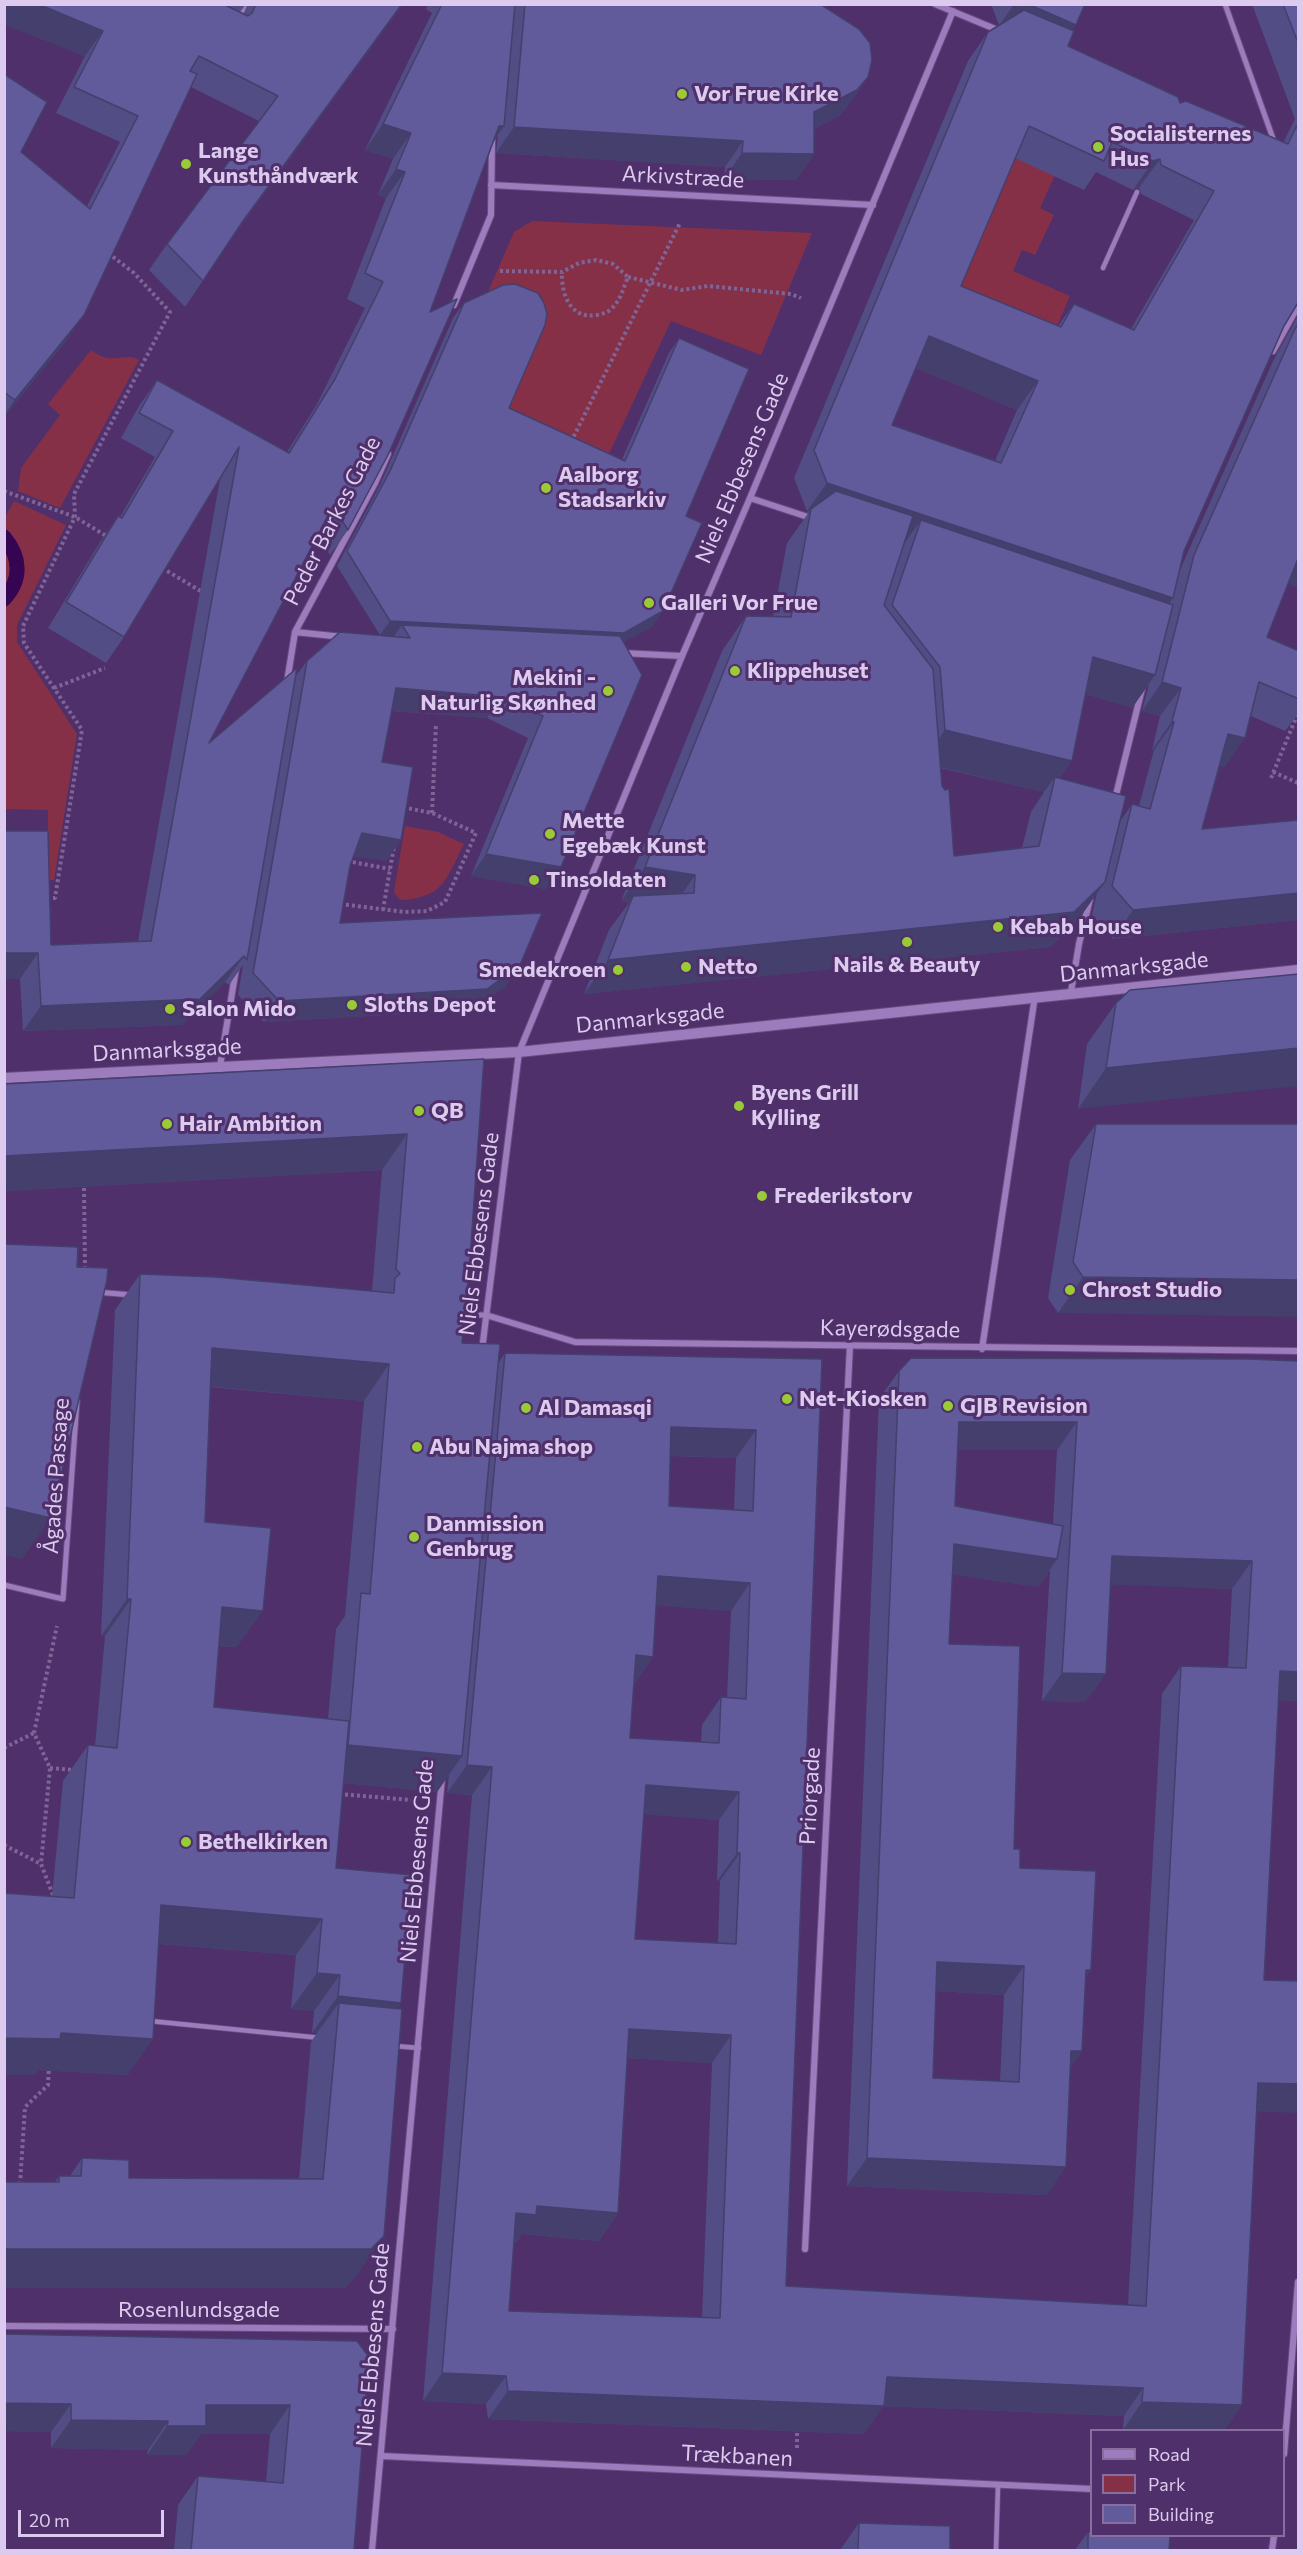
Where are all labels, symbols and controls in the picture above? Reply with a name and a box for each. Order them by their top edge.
place label: Vor Frue Kirke [694,81,839,107]
marker: Vor Frue Kirke [675,87,689,101]
place label: Socialisternes Hus [1110,121,1251,172]
place label: Lange Kunsthåndværk [198,138,359,190]
marker: Socialisternes Hus [1091,140,1105,154]
marker: Lange Kunsthåndværk [179,157,193,171]
street label: Arkivstræde [621,161,745,193]
street label: Niels Ebbesens Gade [690,369,794,567]
street label: Peder Barkes Gade [278,432,386,610]
place label: Aalborg Stadsarkiv [558,462,666,514]
marker: Aalborg Stadsarkiv [539,481,553,495]
place label: Galleri Vor Frue [661,590,818,616]
marker: Galleri Vor Frue [642,596,656,610]
place label: Klippehuset [747,658,868,684]
marker: Klippehuset [728,664,742,678]
place label: Mekini - Naturlig Skønhed [420,665,596,716]
marker: Mekini - Naturlig Skønhed [601,684,615,698]
place label: Mette Egebæk Kunst [562,808,706,860]
marker: Mette Egebæk Kunst [543,827,557,841]
place label: Tinsoldaten [546,867,666,893]
marker: Tinsoldaten [527,873,541,887]
place label: Kebab House [1010,914,1142,940]
marker: Kebab House [991,920,1005,934]
marker: Nails & Beauty [900,935,914,949]
street label: Danmarksgade [1058,946,1210,988]
place label: Nails & Beauty [833,952,981,978]
place label: Netto [698,954,758,980]
place label: Smedekroen [479,957,606,983]
marker: Netto [679,960,693,974]
marker: Smedekroen [611,963,625,977]
place label: Sloths Depot [364,992,496,1018]
place label: Salon Mido [182,996,296,1022]
street label: Danmarksgade [574,997,726,1039]
marker: Sloths Depot [345,998,359,1012]
marker: Salon Mido [163,1002,177,1016]
street label: Danmarksgade [92,1033,242,1067]
place label: Byens Grill Kylling [751,1080,859,1132]
place label: QB [431,1098,463,1124]
marker: Byens Grill Kylling [732,1099,746,1113]
marker: QB [412,1104,426,1118]
place label: Hair Ambition [179,1111,322,1137]
marker: Hair Ambition [160,1117,174,1131]
street label: Niels Ebbesens Gade [453,1131,505,1337]
place label: Frederikstorv [774,1183,913,1209]
marker: Frederikstorv [755,1189,769,1203]
place label: Chrost Studio [1082,1277,1222,1303]
marker: Chrost Studio [1063,1283,1077,1297]
street label: Kayerødsgade [820,1315,960,1343]
place label: Net-Kiosken [799,1386,927,1412]
marker: Net-Kiosken [780,1392,794,1406]
place label: GJB Revision [960,1393,1088,1419]
place label: Al Damasqi [538,1395,652,1421]
street label: Ågades Passage [37,1397,75,1555]
marker: GJB Revision [941,1399,955,1413]
marker: Al Damasqi [519,1401,533,1415]
place label: Abu Najma shop [429,1434,593,1460]
marker: Abu Najma shop [410,1440,424,1454]
place label: Danmission Genbrug [426,1511,544,1562]
marker: Danmission Genbrug [407,1530,421,1544]
street label: Priorgade [794,1746,826,1846]
street label: Niels Ebbesens Gade [395,1758,439,1964]
place label: Bethelkirken [198,1829,328,1855]
marker: Bethelkirken [179,1835,193,1849]
street label: Niels Ebbesens Gade [351,2242,395,2448]
street label: Rosenlundsgade [118,2297,280,2323]
legend [1090,2429,1285,2537]
street label: Trækbanen [680,2440,794,2472]
text: Road [1148,2443,1190,2465]
text: Park [1148,2473,1186,2495]
scale bar [21,2498,166,2536]
text: Building [1148,2503,1214,2525]
text: 20 m [29,2509,70,2531]

